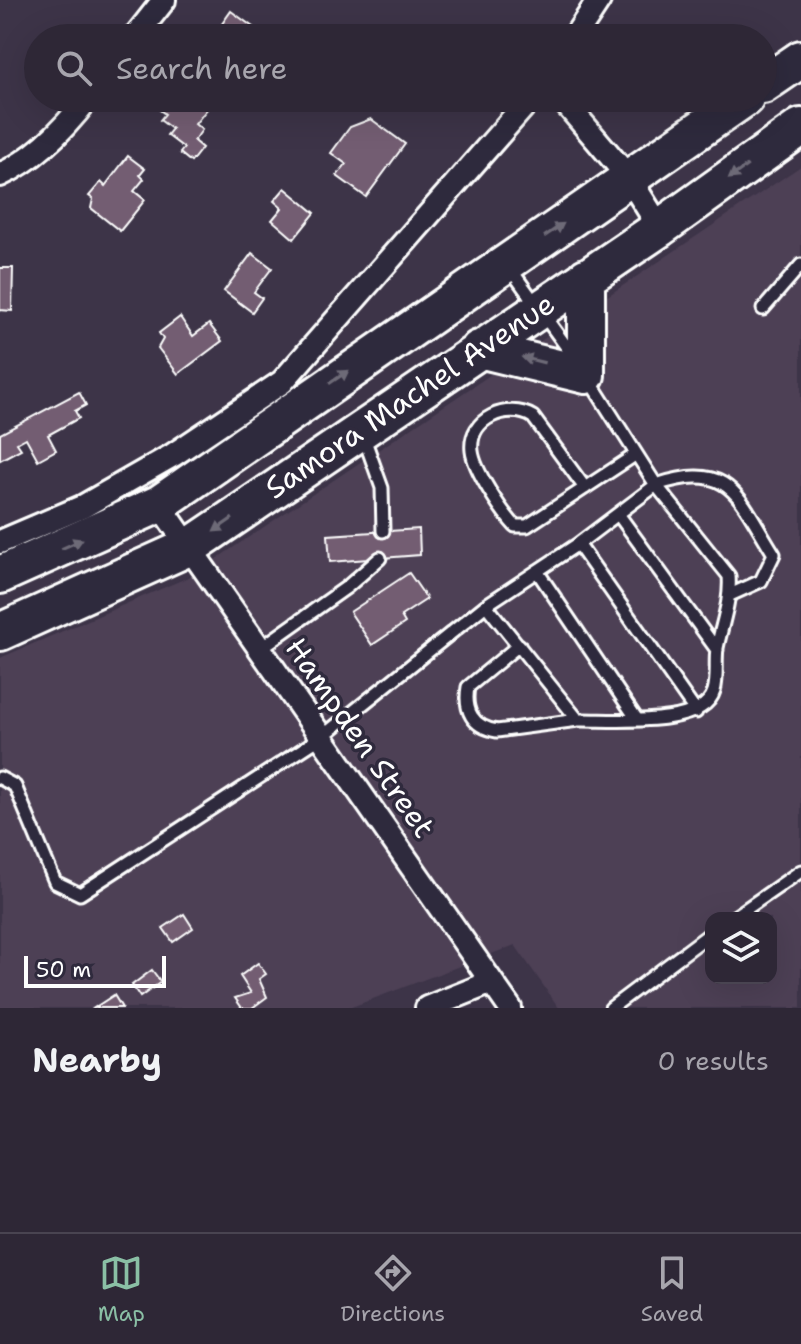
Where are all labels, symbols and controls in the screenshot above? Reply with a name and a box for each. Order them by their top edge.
search box [24,24,777,112]
icon: search [52,46,96,90]
text: Search here [116,48,287,89]
one-way arrow [727,164,748,180]
one-way arrow [543,223,564,238]
street label: Samora Machel Avenue [257,283,563,508]
one-way arrow [520,353,545,366]
one-way arrow [328,370,350,385]
one-way arrow [212,517,233,532]
one-way arrow [60,537,83,551]
street label: Hampden Street [276,630,445,846]
map controls [705,912,777,984]
button: layers [705,912,777,984]
scale bar [24,952,166,988]
text: 50 m [36,955,91,984]
text: Nearby [32,1037,162,1083]
text: 0 results [657,1043,769,1078]
tab: Map [98,1251,145,1328]
tab: Directions [340,1251,445,1328]
tab: Saved [641,1251,703,1328]

